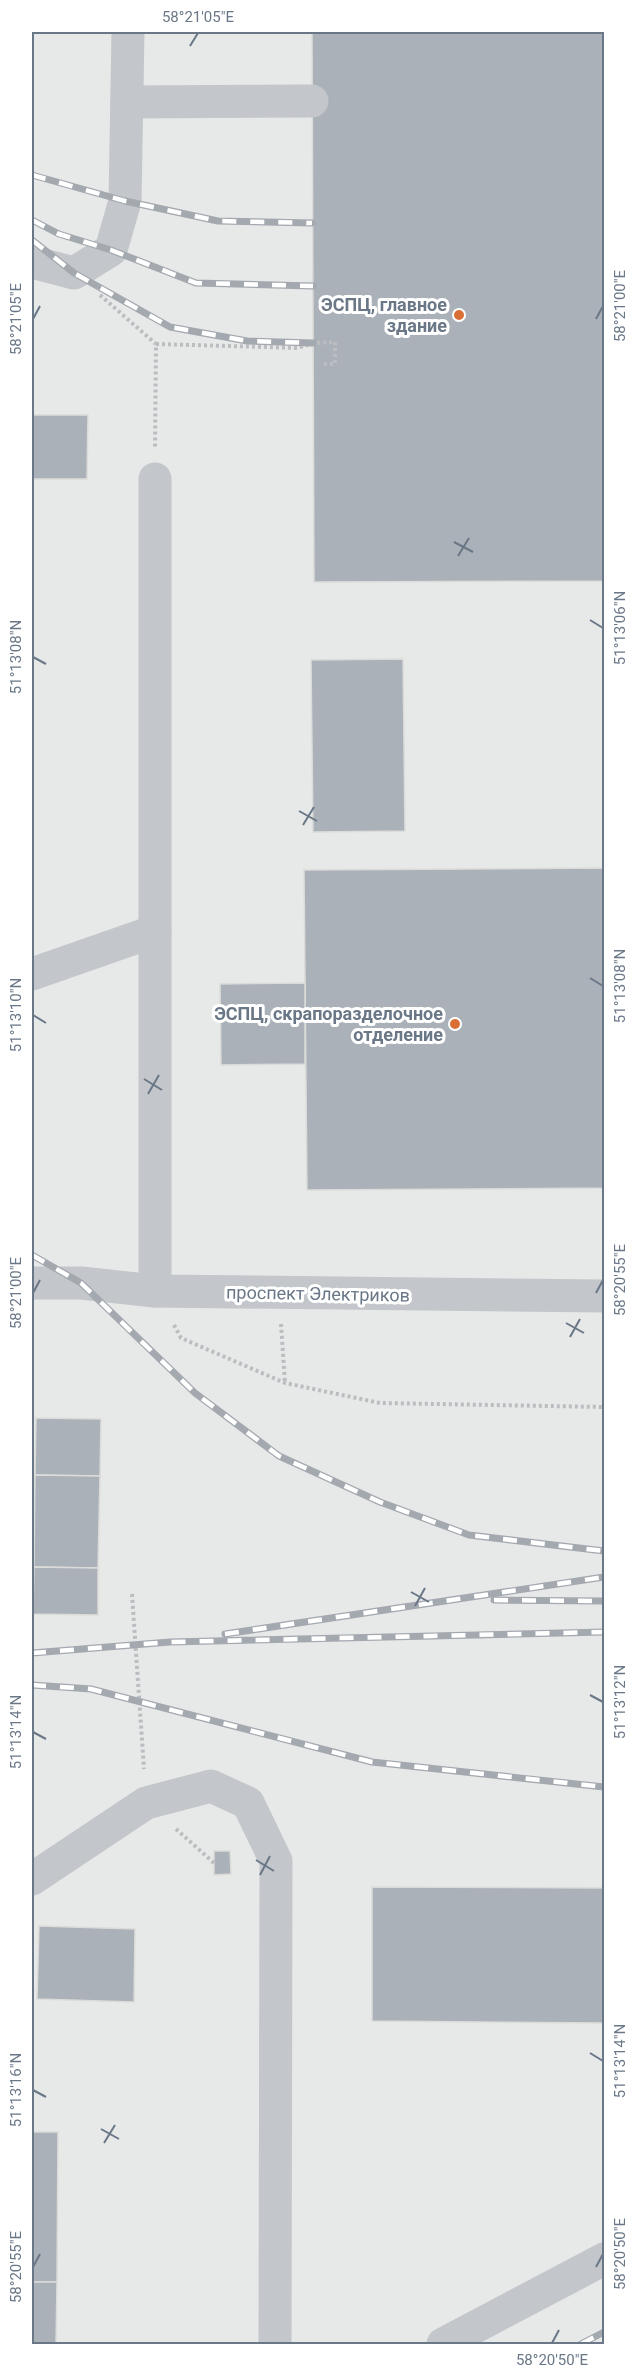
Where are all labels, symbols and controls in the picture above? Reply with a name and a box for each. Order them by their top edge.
text: 58°21'05"E [162,8,235,26]
text: 58°21'00"E [611,269,629,342]
text: 58°21'05"E [7,282,25,355]
place label: ЭСПЦ, главное здание [321,294,447,336]
marker: ЭСПЦ, главное здание [452,308,466,322]
text: 51°13'06"N [611,591,629,665]
text: 51°13'08"N [7,620,25,694]
text: 51°13'08"N [611,949,629,1023]
text: 51°13'10"N [7,978,25,1052]
place label: ЭСПЦ, скрапоразделочное отделение [214,1003,443,1045]
marker: ЭСПЦ, скрапоразделочное отделение [448,1017,462,1031]
text: 58°20'55"E [611,1243,629,1316]
text: 58°21'00"E [7,1256,25,1329]
street label: проспект Электриков [226,1281,410,1306]
text: 51°13'12"N [611,1665,629,1739]
text: 51°13'14"N [7,1695,25,1769]
text: 51°13'14"N [611,2024,629,2098]
text: 51°13'16"N [7,2053,25,2127]
text: 58°20'50"E [611,2217,629,2290]
text: 58°20'55"E [7,2230,25,2303]
text: 58°20'50"E [516,2351,589,2369]

